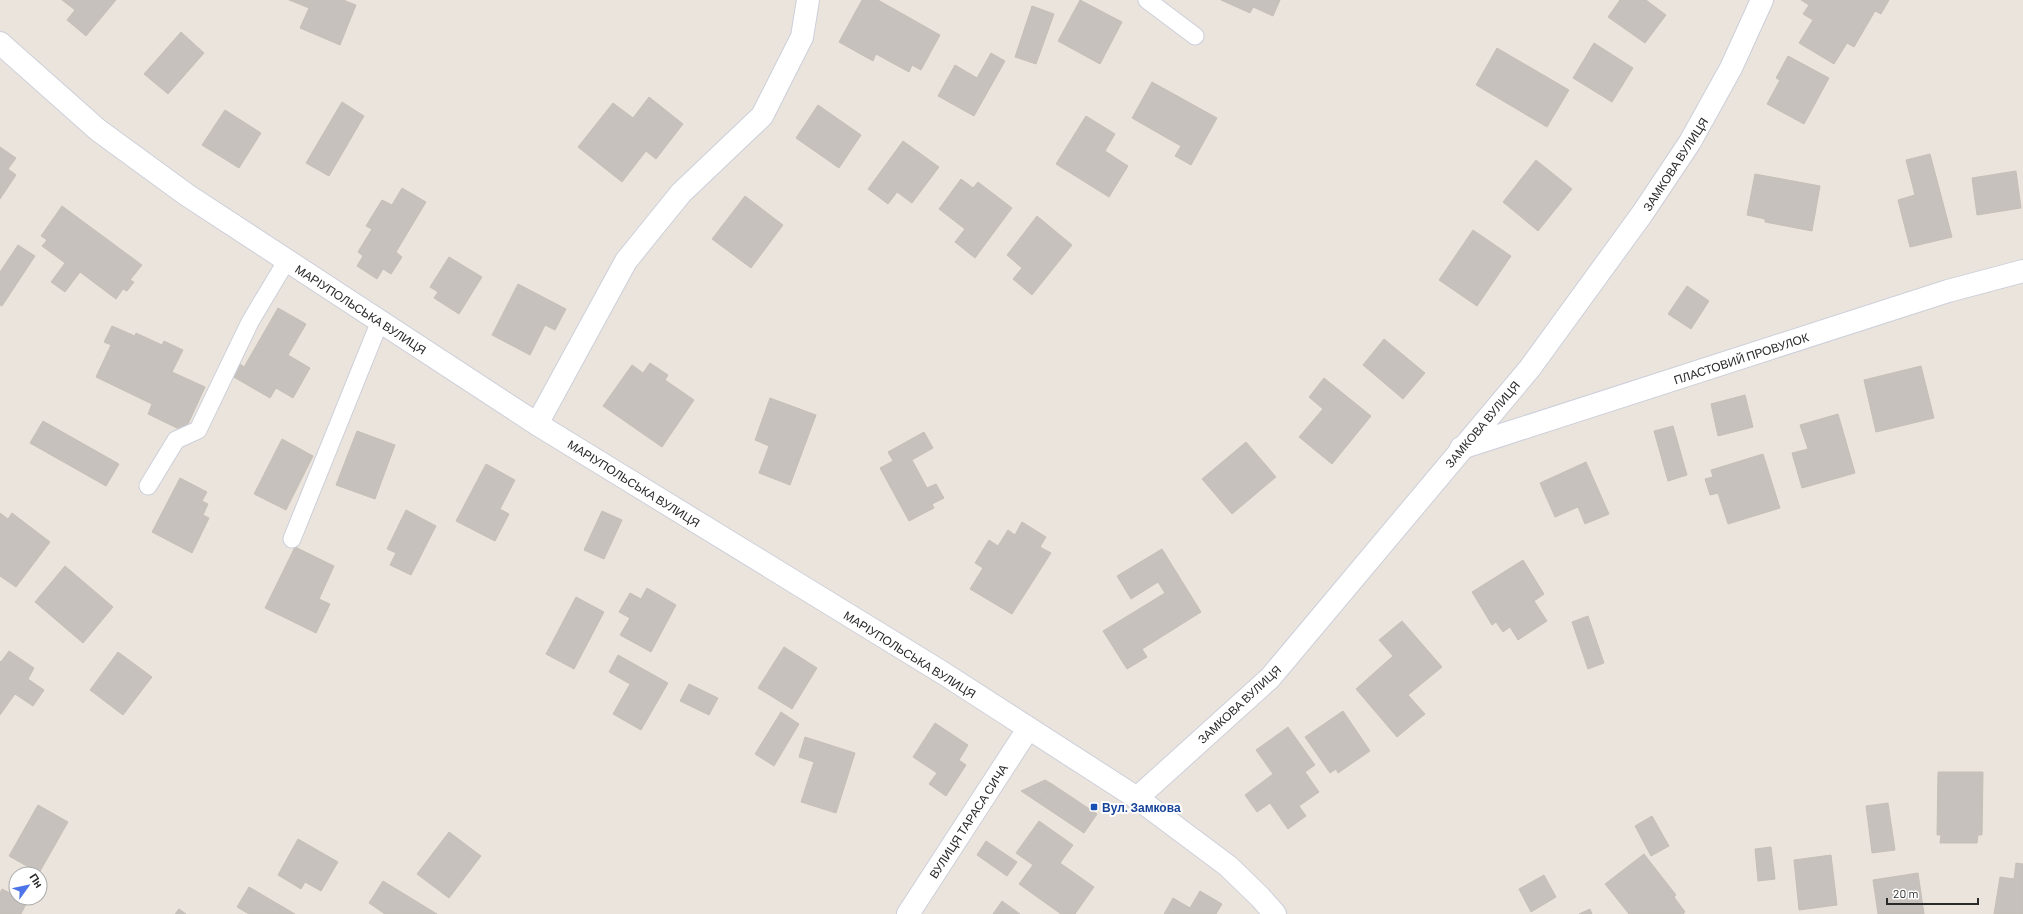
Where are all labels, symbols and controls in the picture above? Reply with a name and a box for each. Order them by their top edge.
street label: ЗАМКОВА ВУЛИЦЯ [1640,115,1711,214]
street label: МАРІУПОЛЬСЬКА ВУЛИЦЯ [292,261,429,357]
street label: ПЛАСТОВИЙ ПРОВУЛОК [1672,330,1810,386]
street label: ЗАМКОВА ВУЛИЦЯ [1442,378,1523,471]
street label: МАРІУПОЛЬСЬКА ВУЛИЦЯ [565,436,703,530]
street label: МАРІУПОЛЬСЬКА ВУЛИЦЯ [841,607,979,701]
street label: ЗАМКОВА ВУЛИЦЯ [1195,662,1284,747]
street label: ВУЛИЦЯ ТАРАСА СИЧА [926,761,1011,881]
place label: Вул. Замкова [1102,800,1181,815]
marker: Вул. Замкова [1089,802,1099,812]
north arrow [8,866,48,906]
text: Пн [27,871,46,890]
scale bar [1887,880,1978,906]
text: 20 m [1893,886,1919,900]

